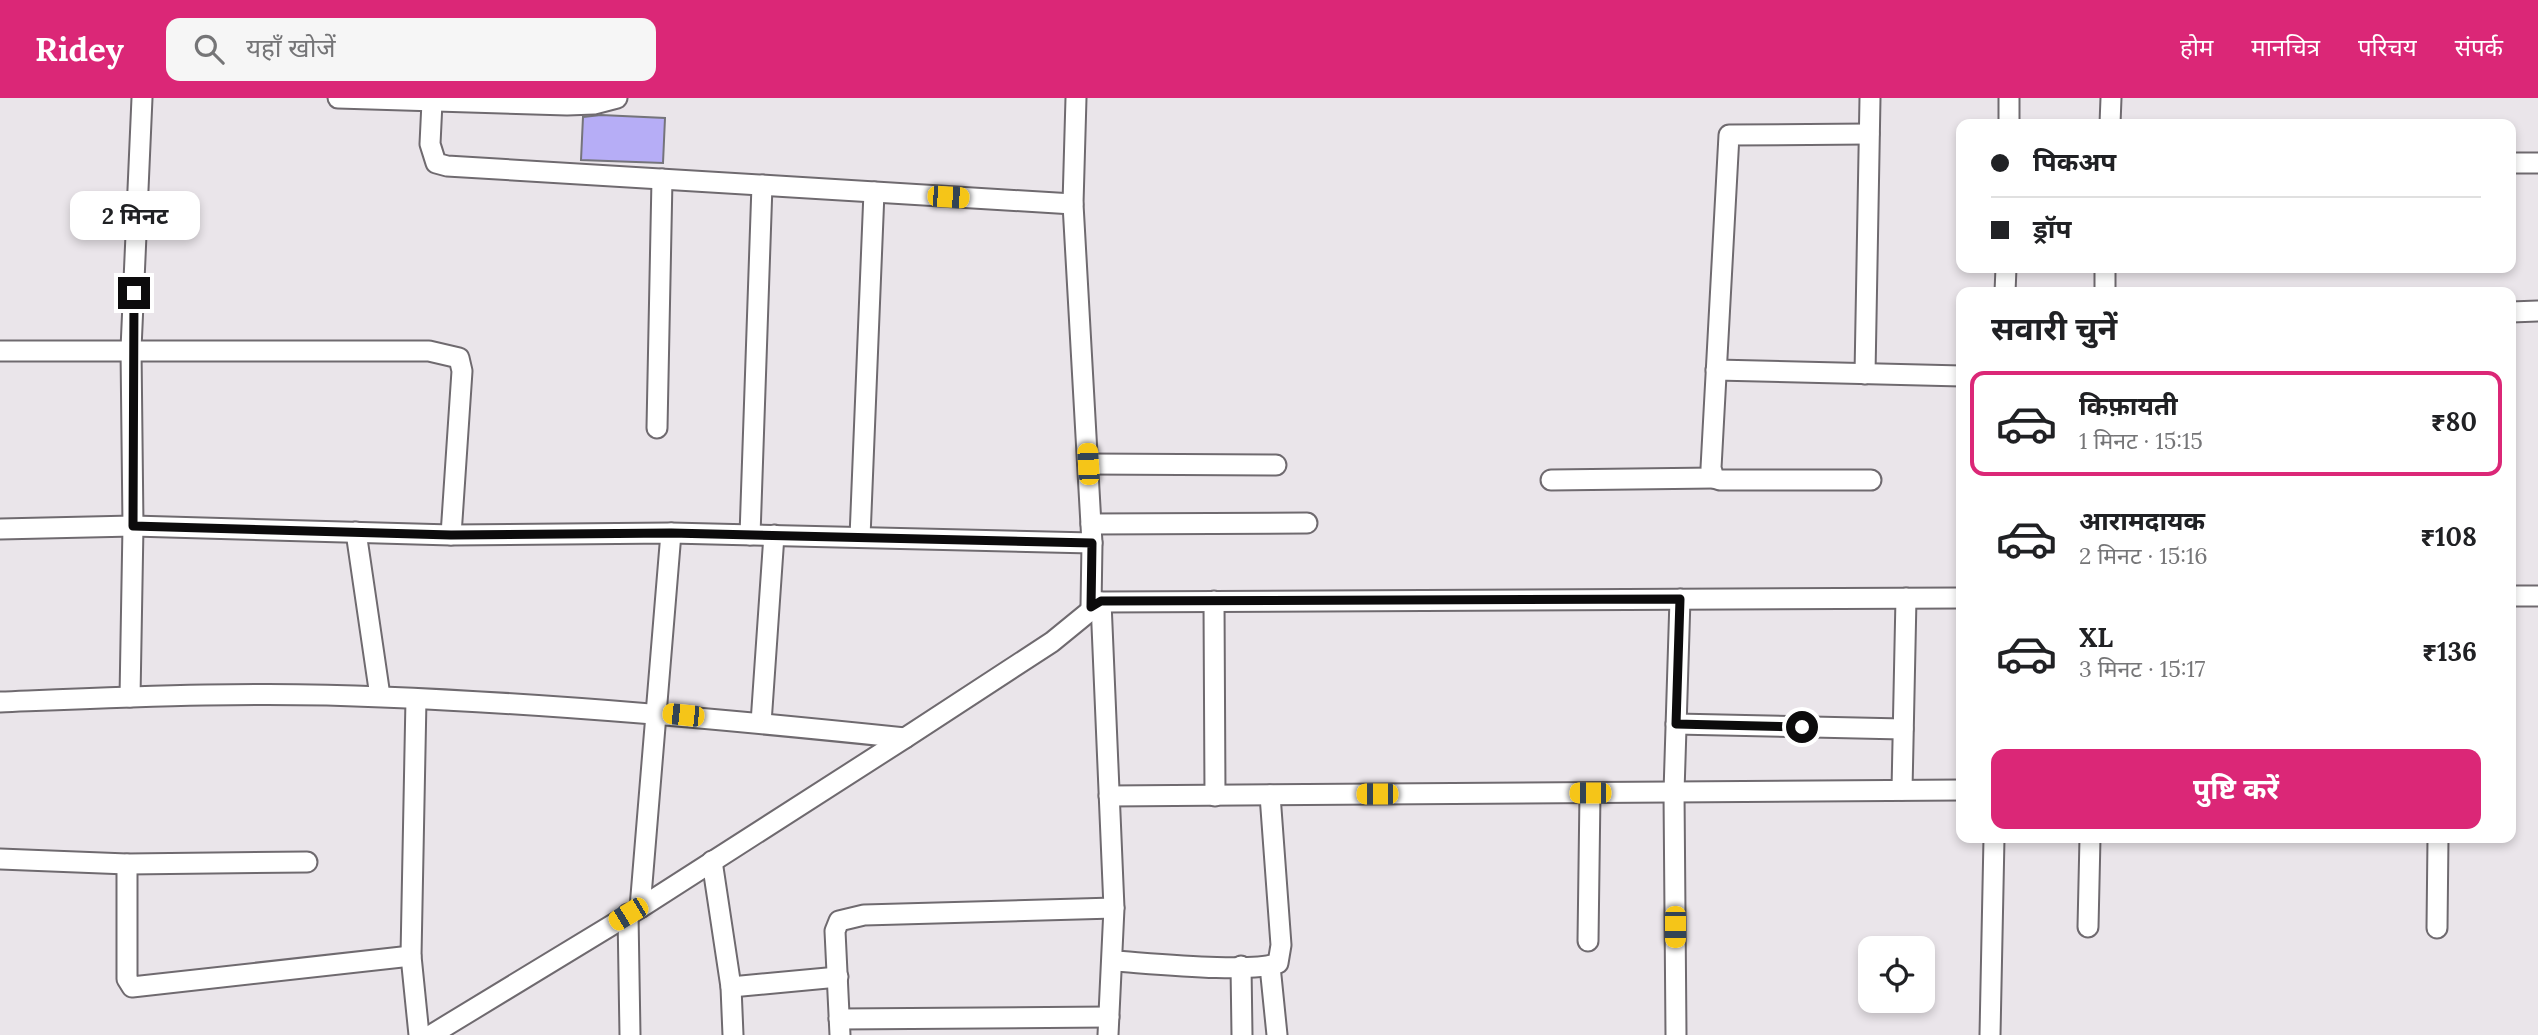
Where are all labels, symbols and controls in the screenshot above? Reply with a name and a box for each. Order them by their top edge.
search box [166,18,656,81]
text: Ridey [35,28,124,70]
icon: search [190,30,228,68]
text: यहाँ खोजें [246,31,336,64]
text: होम [2180,32,2213,63]
text: मानचित्र [2251,32,2320,63]
text: परिचय [2358,32,2417,63]
text: संपर्क [2455,32,2503,63]
text: पिकअप [2033,145,2116,178]
car [927,185,970,209]
callout: 2 मिनट [69,192,199,240]
text: 2 मिनट [102,201,168,230]
text: ड्रॉप [2033,212,2071,245]
route end [118,277,150,309]
text: सवारी चुनें [1991,308,2117,349]
text: किफ़ायती [2079,389,2178,422]
icon: car [1995,392,2058,455]
text: ₹80 [2431,405,2477,438]
text: 1 मिनट · 15:15 [2079,426,2203,455]
car [1077,442,1100,486]
text: आरामदायक [2079,504,2205,537]
icon: car [1995,507,2058,570]
text: ₹108 [2420,520,2477,553]
text: 2 मिनट · 15:16 [2079,541,2208,570]
text: XL [2079,621,2113,654]
icon: car [1995,622,2058,685]
text: ₹136 [2422,635,2477,668]
text: 3 मिनट · 15:17 [2079,654,2205,683]
car [662,702,705,728]
route start [1786,711,1818,743]
button: पुष्टि करें [1991,749,2481,829]
car [1570,783,1612,804]
car [1357,784,1399,805]
car [605,894,652,934]
car [1665,906,1686,948]
map controls [1858,936,1935,1013]
button: locate [1858,936,1935,1013]

